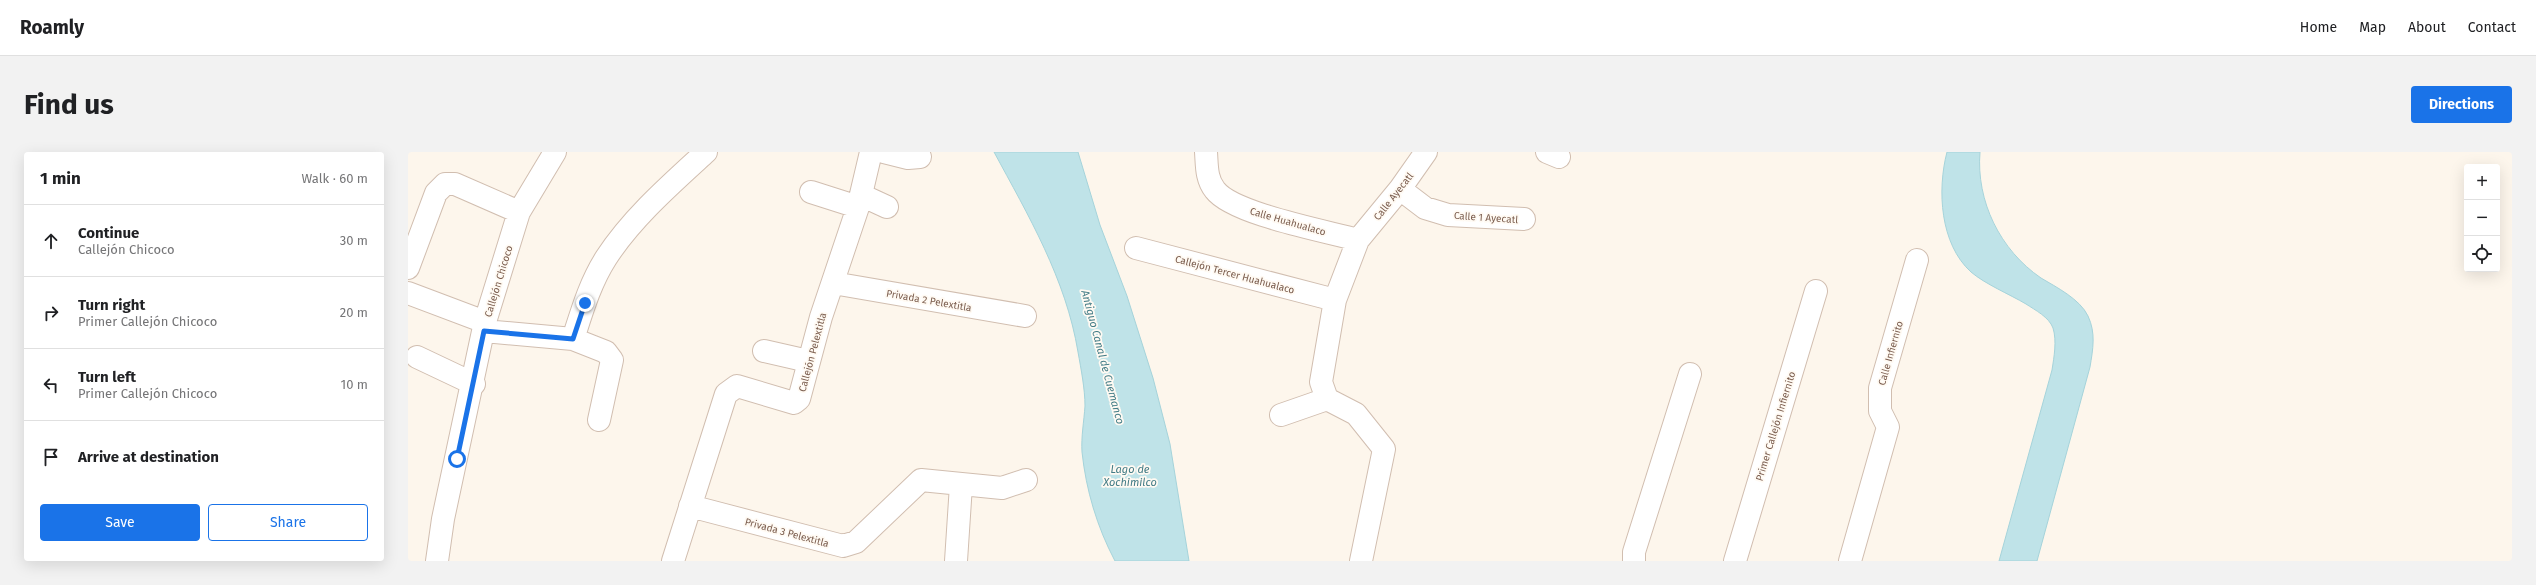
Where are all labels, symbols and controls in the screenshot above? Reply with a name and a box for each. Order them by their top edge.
text: Roamly [20,16,84,39]
text: Home [2300,19,2337,36]
text: Map [2359,19,2386,36]
text: About [2408,19,2446,36]
text: Contact [2468,19,2516,36]
button: Directions [2411,86,2512,123]
text: Find us [24,88,114,121]
map controls [2464,164,2500,272]
button: + [2464,164,2500,200]
text: 1 min [40,168,81,189]
street label: Calle Ayecatl [1371,170,1416,223]
text: Walk · 60 m [301,171,368,186]
button: − [2464,200,2500,236]
street label: Calle Huahualaco [1248,205,1327,239]
street label: Calle 1 Ayecatl [1453,210,1519,226]
text: Continue [78,224,139,242]
icon: ahead [40,230,62,252]
text: 30 m [340,233,368,248]
button: locate [2464,236,2500,272]
text: Callejón Chicoco [78,242,175,257]
street label: Callejón Chicoco [482,244,516,319]
street label: Callejón Tercer Huahualaco [1174,253,1296,297]
street label: Privada 2 Pelextitla [885,288,972,314]
water label: Antiguo Canal de Cuemanco [1078,288,1127,426]
route end [576,294,594,312]
text: Turn right [78,296,145,314]
icon: right [40,302,62,324]
text: 20 m [340,305,368,320]
street label: Callejón Pelextitla [797,311,829,393]
text: Primer Callejón Chicoco [78,314,217,329]
street label: Calle Infiernito [1876,319,1906,387]
text: Turn left [78,368,136,386]
street label: Primer Callejón Infiernito [1754,370,1798,483]
icon: left [40,374,62,396]
text: 10 m [341,377,368,392]
text: Primer Callejón Chicoco [78,386,217,401]
icon: arrive [40,446,62,468]
text: Arrive at destination [78,448,219,466]
route start [448,450,466,468]
water label: Lago de Xochimilco [1102,463,1157,489]
button: Save [40,504,200,541]
button: Share [208,504,368,541]
street label: Privada 3 Pelextitla [743,516,830,550]

